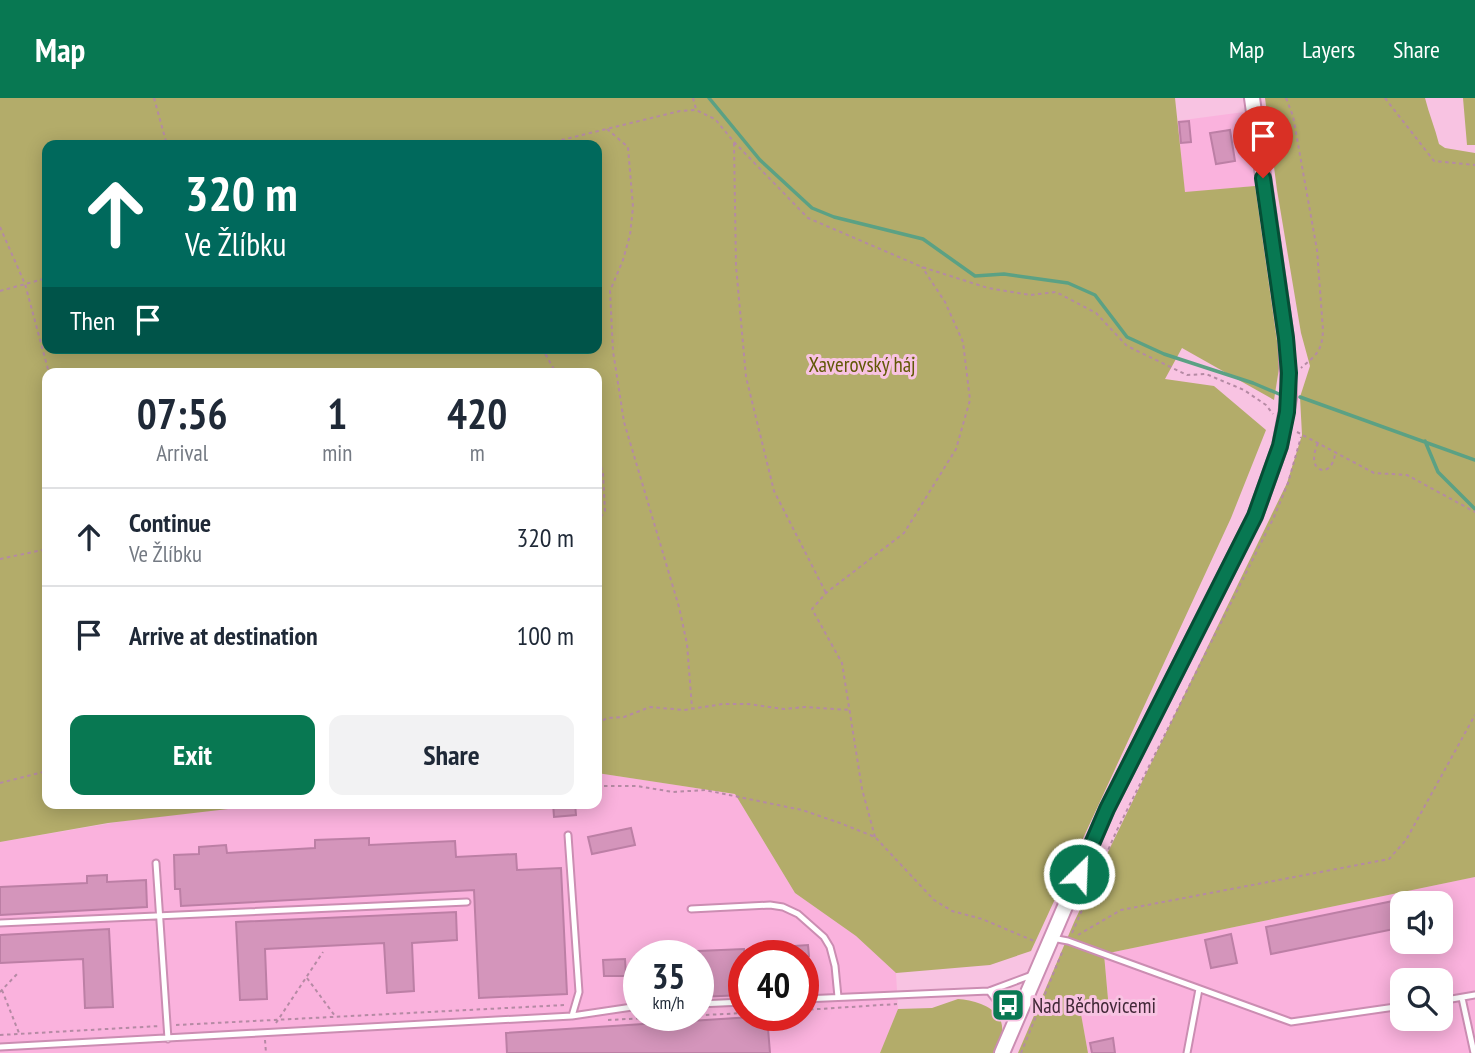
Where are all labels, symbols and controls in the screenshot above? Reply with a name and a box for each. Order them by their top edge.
text: Map [35,28,85,71]
text: Map [1229,34,1264,65]
text: Layers [1302,34,1355,65]
text: Share [1393,34,1440,65]
pin [1233,106,1293,178]
icon: arrive [1244,117,1282,155]
text: 320 m [185,161,298,225]
icon: ahead [70,168,161,259]
text: Ve Žlíbku [185,223,286,265]
icon: arrive [129,301,167,339]
text: Then [70,304,115,337]
park label: Xaverovský háj [808,351,916,378]
text: 07:56 [137,386,228,441]
text: 1 [327,386,347,441]
text: 420 [447,386,507,441]
text: Arrival [156,438,208,467]
text: min [322,438,352,467]
text: m [470,438,485,467]
text: Continue [129,506,211,539]
icon: ahead [70,518,108,556]
text: 320 m [516,521,574,554]
text: Ve Žlíbku [129,539,202,568]
icon: arrive [70,616,108,654]
text: Arrive at destination [129,619,318,652]
text: 100 m [516,619,574,652]
button: Exit [70,715,315,795]
button: Share [329,715,574,795]
position arrow [1042,837,1116,911]
map controls [1390,891,1453,1031]
button: sound [1390,891,1453,954]
speed limit sign: 40 [728,940,819,1031]
text: 35 [652,953,685,999]
button: search [1390,968,1453,1031]
bus stop icon: Nad Běchovicemi [989,986,1027,1024]
text: km/h [653,991,684,1014]
place label: Nad Běchovicemi [1032,992,1156,1019]

